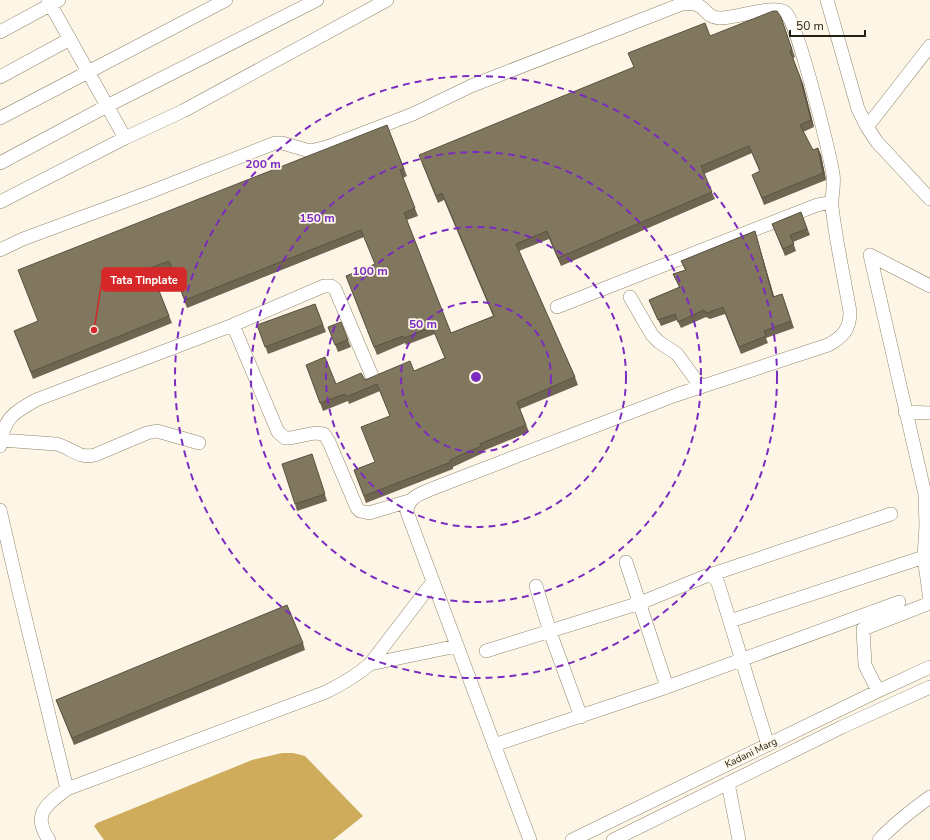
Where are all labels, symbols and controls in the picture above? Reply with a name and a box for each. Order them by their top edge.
scale bar [790,12,865,38]
text: 50 m [796,18,824,34]
text: 200 m [245,156,281,172]
text: 150 m [299,210,335,226]
text: 100 m [352,263,388,279]
callout: Tata Tinplate [102,268,186,291]
text: Tata Tinplate [110,273,178,288]
text: 50 m [409,316,437,332]
centre of rings [469,370,483,384]
street label: Kadani Marg [723,734,780,772]

